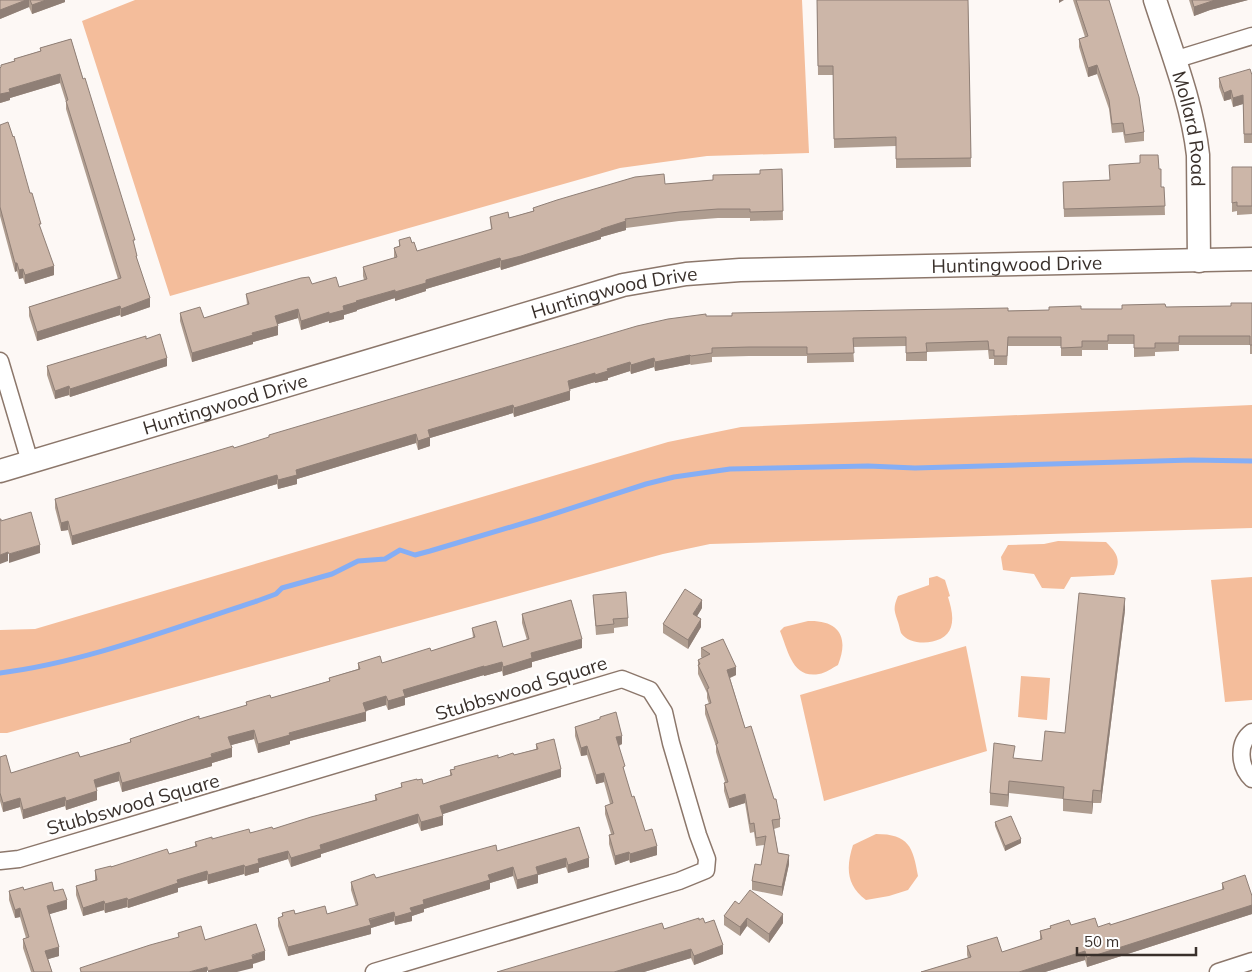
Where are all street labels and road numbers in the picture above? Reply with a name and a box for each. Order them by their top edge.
street label: Mollard Road [1167,68,1210,187]
street label: Huntingwood Drive [931,250,1102,278]
street label: Huntingwood Drive [528,261,698,324]
street label: Huntingwood Drive [140,368,310,440]
street label: Stubbswood Square [432,650,610,726]
street label: Stubbswood Square [44,768,222,840]

